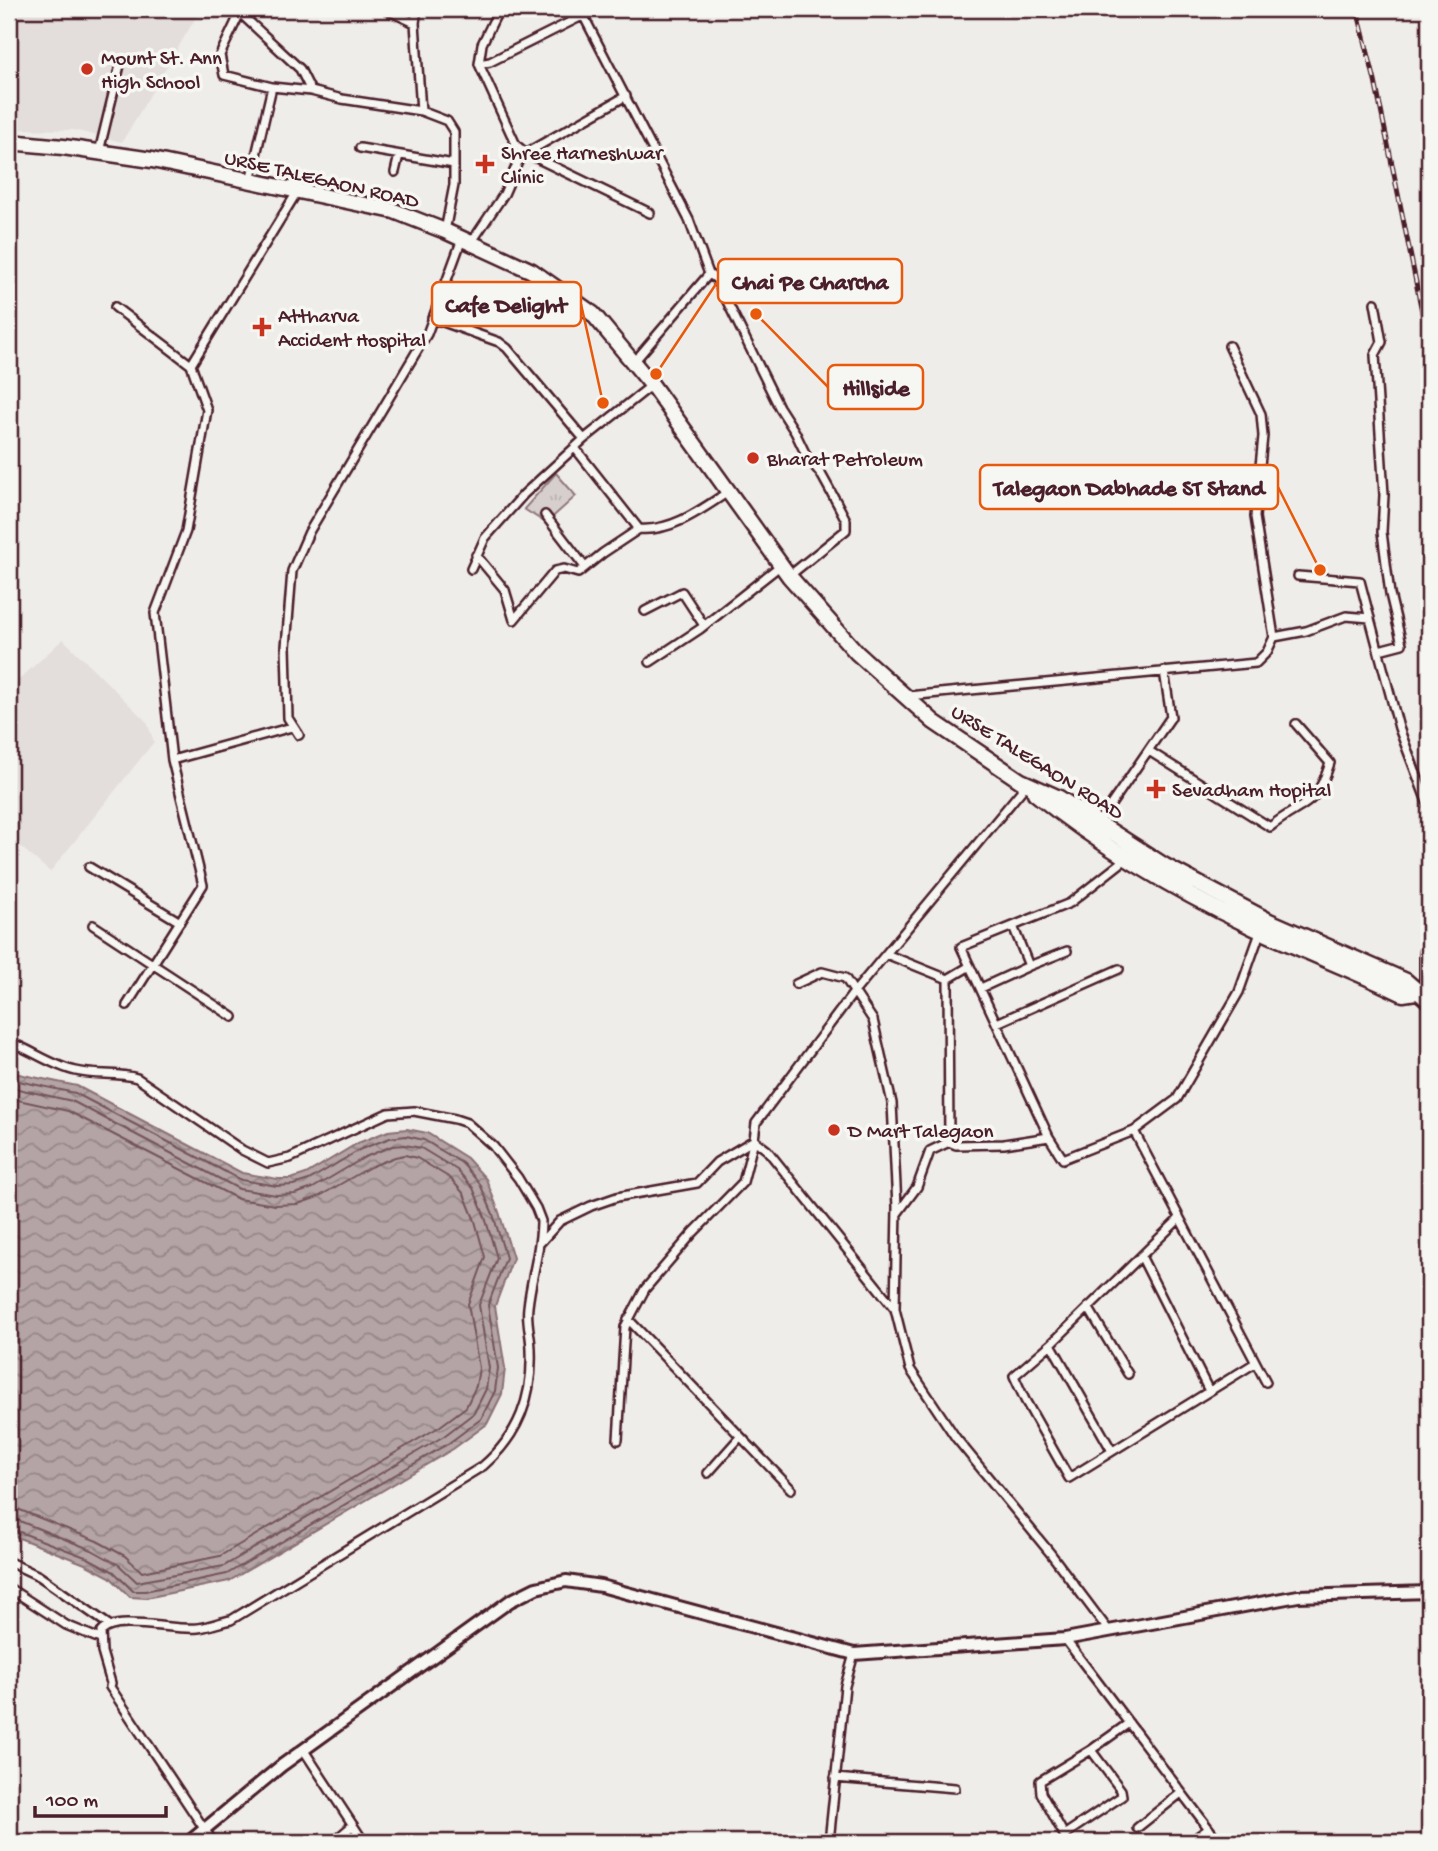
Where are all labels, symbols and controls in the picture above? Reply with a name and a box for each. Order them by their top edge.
place label: Mount St. Ann High School [101,48,222,97]
marker: Mount St. Ann High School [79,61,95,77]
place label: Shree Harneshwar Clinic [501,143,664,192]
street label: URSE TALEGAON ROAD [222,147,421,216]
marker: Shree Harneshwar Clinic [475,154,495,174]
callout: Chai Pe Charcha [718,259,902,303]
text: Chai Pe Charcha [732,271,890,298]
callout: Cafe Delight [432,282,581,326]
text: Cafe Delight [445,294,569,321]
place label: Attharva Accident Hospital [278,306,426,355]
marker: Attharva Accident Hospital [252,317,272,337]
callout: Hillside [828,365,923,409]
text: Hillside [842,377,911,404]
place label: Bharat Petroleum [766,449,923,474]
marker: Bharat Petroleum [745,450,761,466]
callout: Talegaon Dabhade ST Stand [980,465,1278,509]
text: Talegaon Dabhade ST Stand [992,477,1267,504]
street label: URSE TALEGAON ROAD [945,701,1127,827]
marker: Sevadham Hopital [1146,779,1166,799]
place label: Sevadham Hopital [1172,780,1331,805]
place label: D Mart Talegaon [846,1121,994,1146]
marker: D Mart Talegaon [826,1122,842,1138]
scale bar [35,1774,166,1818]
text: 100 m [45,1790,98,1815]

